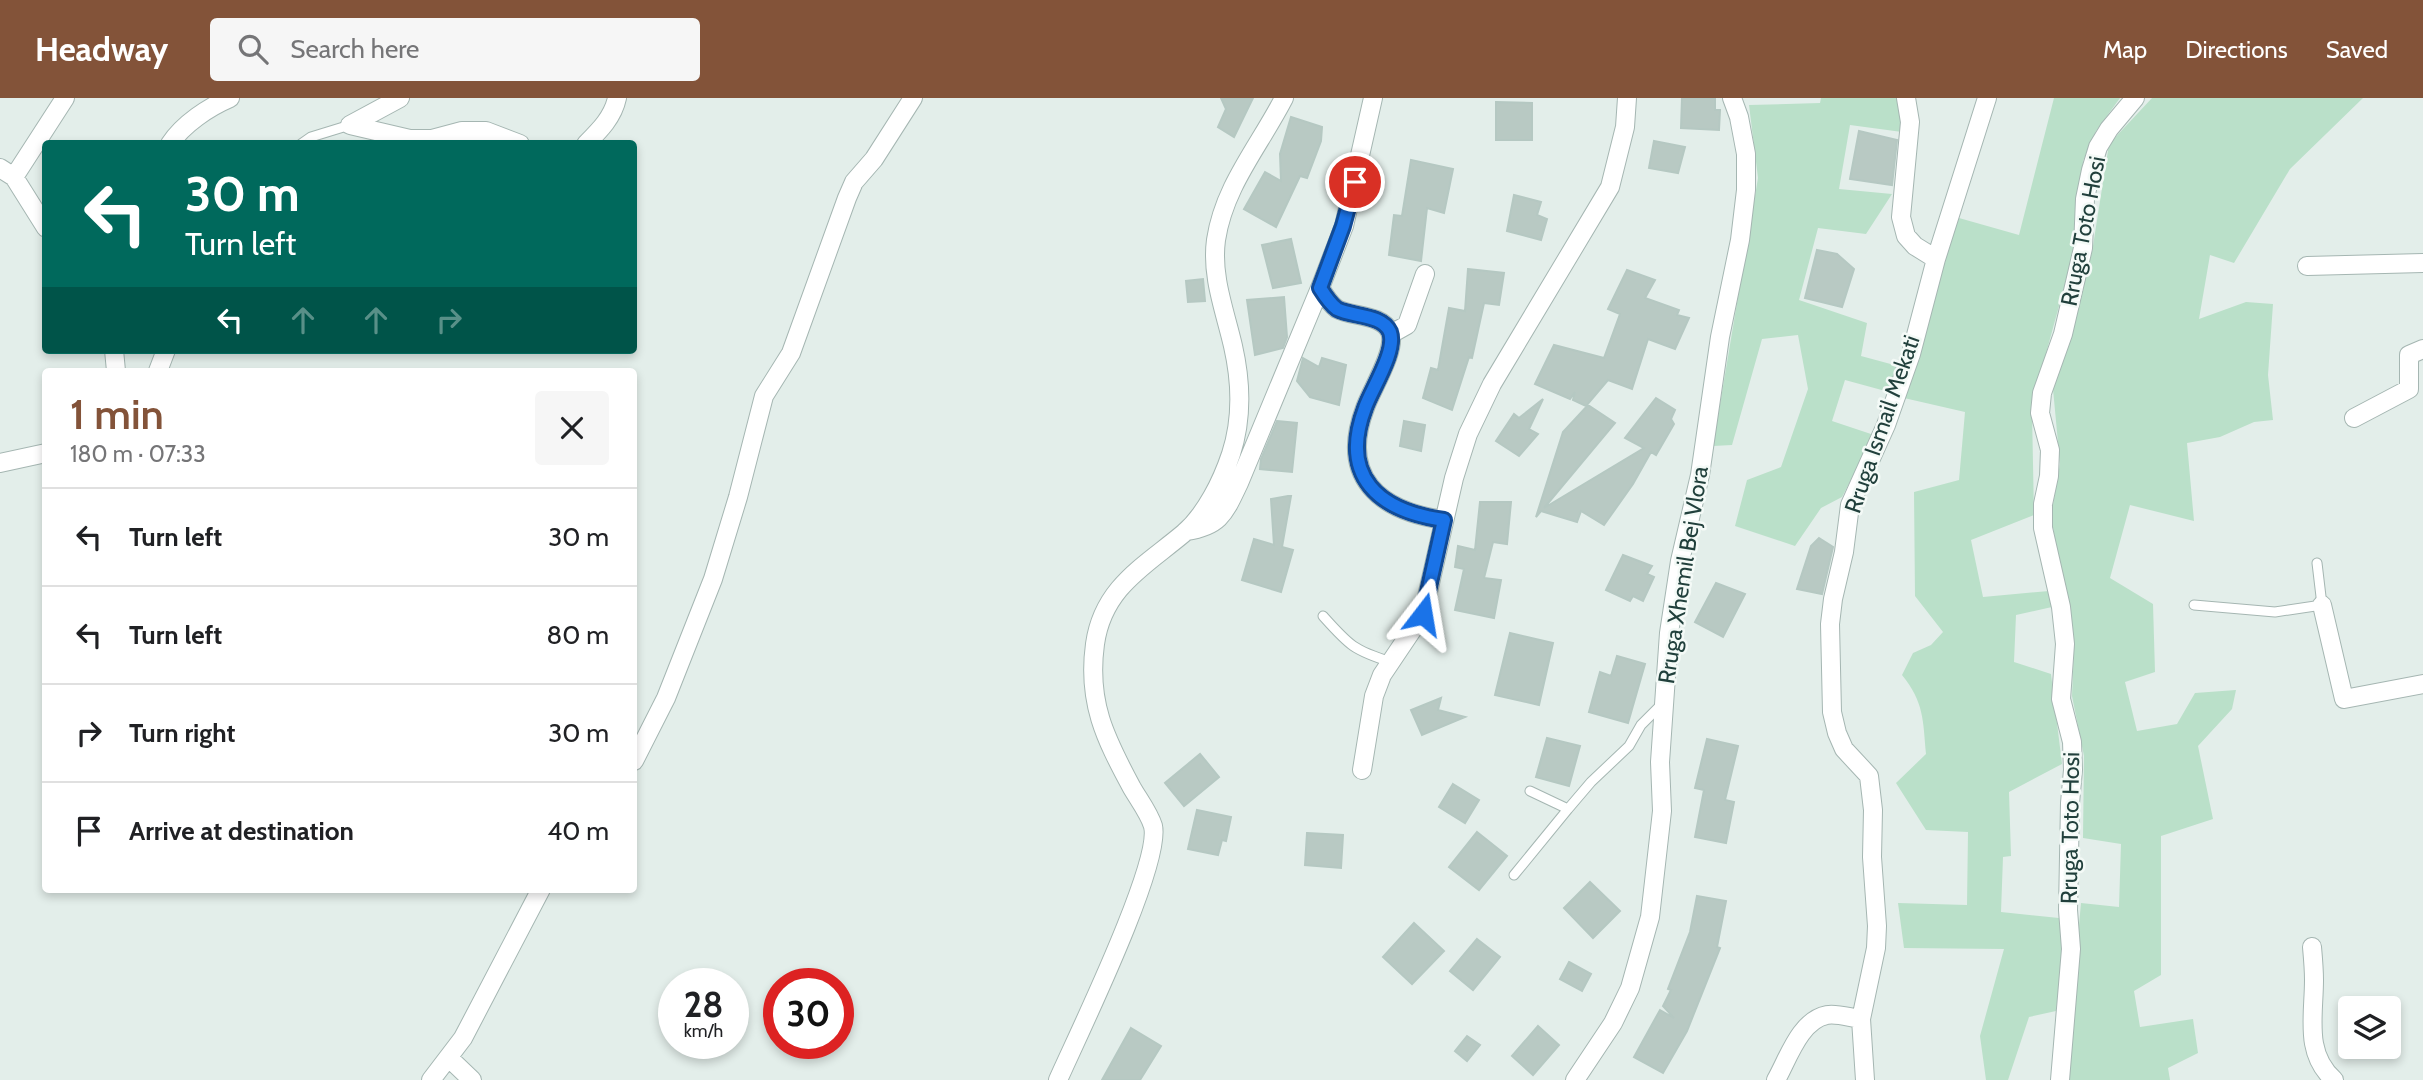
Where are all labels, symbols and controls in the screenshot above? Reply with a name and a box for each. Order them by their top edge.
search box [210,18,700,81]
text: Headway [35,29,168,69]
icon: search [234,30,272,68]
text: Search here [290,33,419,65]
text: Map [2103,35,2147,64]
text: Directions [2185,35,2288,64]
text: Saved [2326,35,2388,64]
pin [1325,152,1385,212]
street label: Rruga Toto Hosi [2055,154,2111,308]
icon: arrive [1336,163,1374,201]
text: 30 m [185,164,300,223]
icon: left [70,168,161,259]
text: Turn left [185,224,296,263]
icon: left [211,301,249,339]
icon: ahead [284,301,322,339]
icon: ahead [357,301,395,339]
icon: right [430,301,468,339]
street label: Rruga Ismail Mekati [1838,331,1926,517]
text: 1 min [70,388,164,440]
button: close [535,391,609,465]
text: 180 m · 07:33 [70,440,206,468]
street label: Rruga Xhemil Bej Vlora [1652,464,1714,686]
icon: left [70,518,108,556]
text: Turn left [129,521,222,553]
text: 30 m [548,521,609,553]
position arrow [1386,577,1460,651]
icon: left [70,616,108,654]
text: Turn left [129,619,222,651]
text: 80 m [546,619,609,651]
icon: right [70,714,108,752]
text: Turn right [129,717,235,749]
text: 30 m [548,717,609,749]
street label: Rruga Toto Hosi [2055,752,2085,904]
icon: arrive [70,812,108,850]
text: Arrive at destination [129,815,354,847]
text: 40 m [547,815,609,847]
speed limit sign: 30 [763,968,854,1059]
text: 28 [684,983,723,1026]
map controls [2338,996,2401,1059]
button: layers [2338,996,2401,1059]
text: km/h [684,1020,723,1042]

